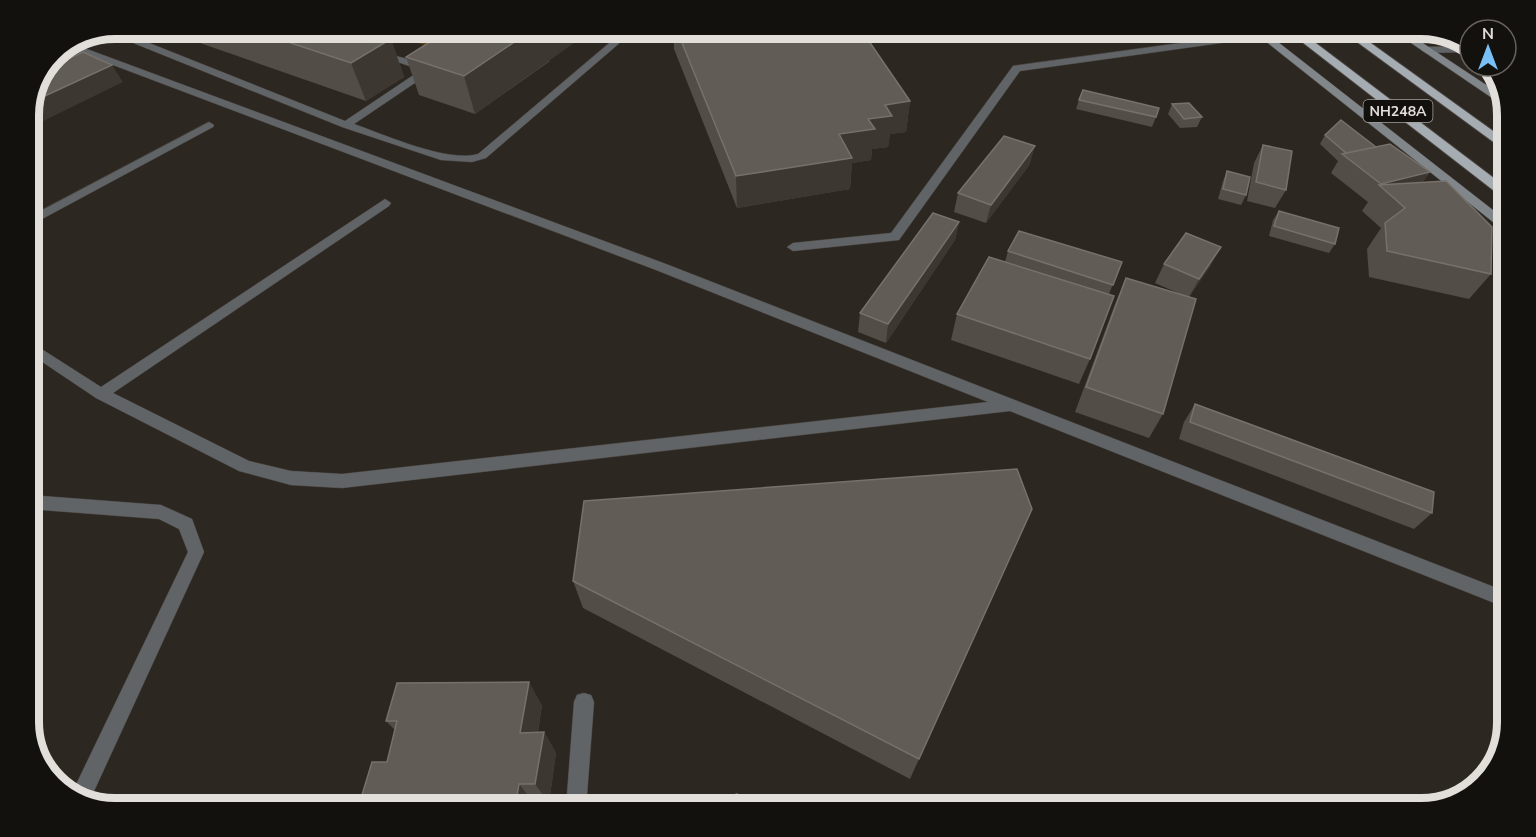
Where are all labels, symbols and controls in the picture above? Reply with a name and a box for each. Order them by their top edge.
north arrow [1458,18,1518,78]
text: N [1482,23,1494,45]
road number: NH248A [1364,100,1432,122]

